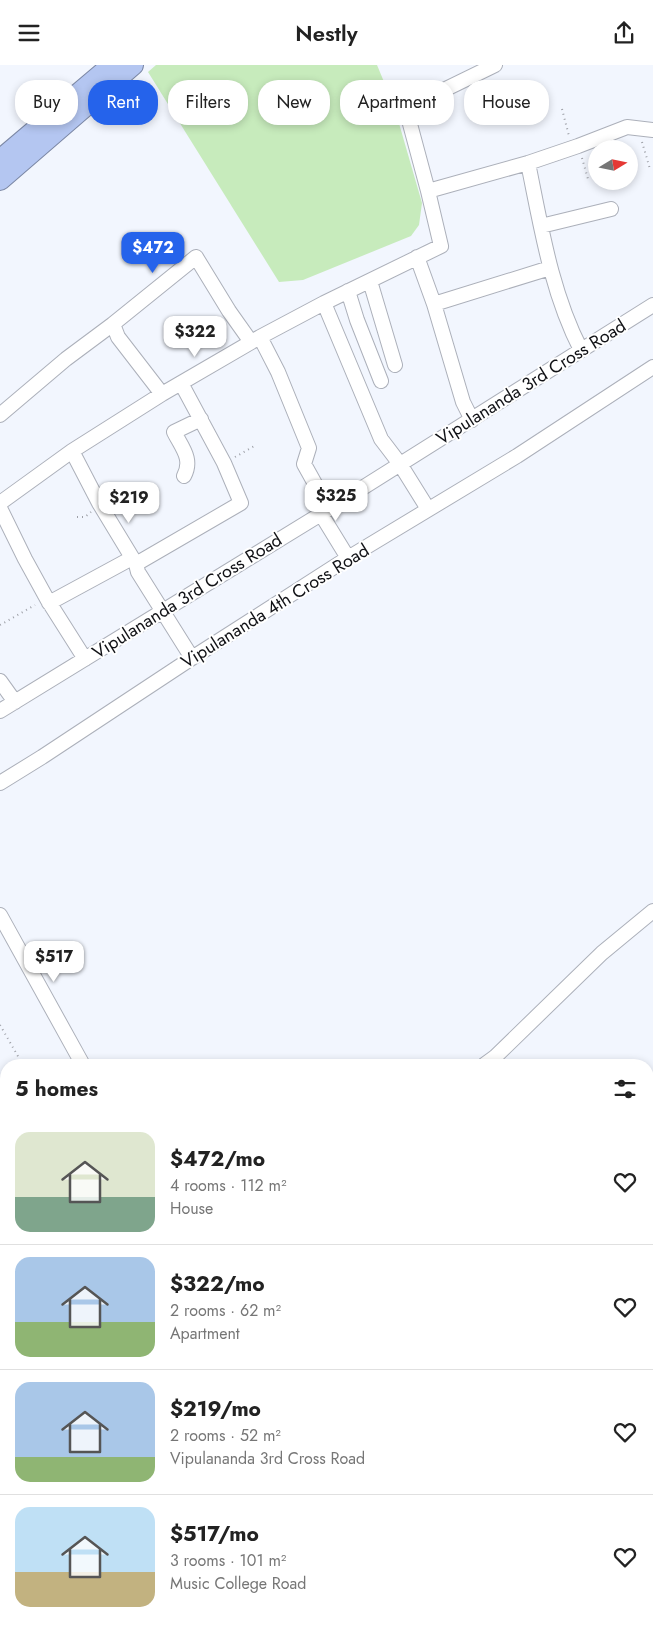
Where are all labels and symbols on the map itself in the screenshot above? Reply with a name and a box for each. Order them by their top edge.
north arrow [588,140,638,190]
pin: $472 [123,231,183,274]
street label: Vipulananda 3rd Cross Road [431,313,631,451]
pin: $322 [165,315,225,358]
pin: $325 [306,479,366,522]
pin: $219 [99,481,159,524]
street label: Vipulananda 3rd Cross Road [87,527,287,665]
street label: Vipulananda 4th Cross Road [176,537,374,675]
pin: $517 [24,941,84,983]

